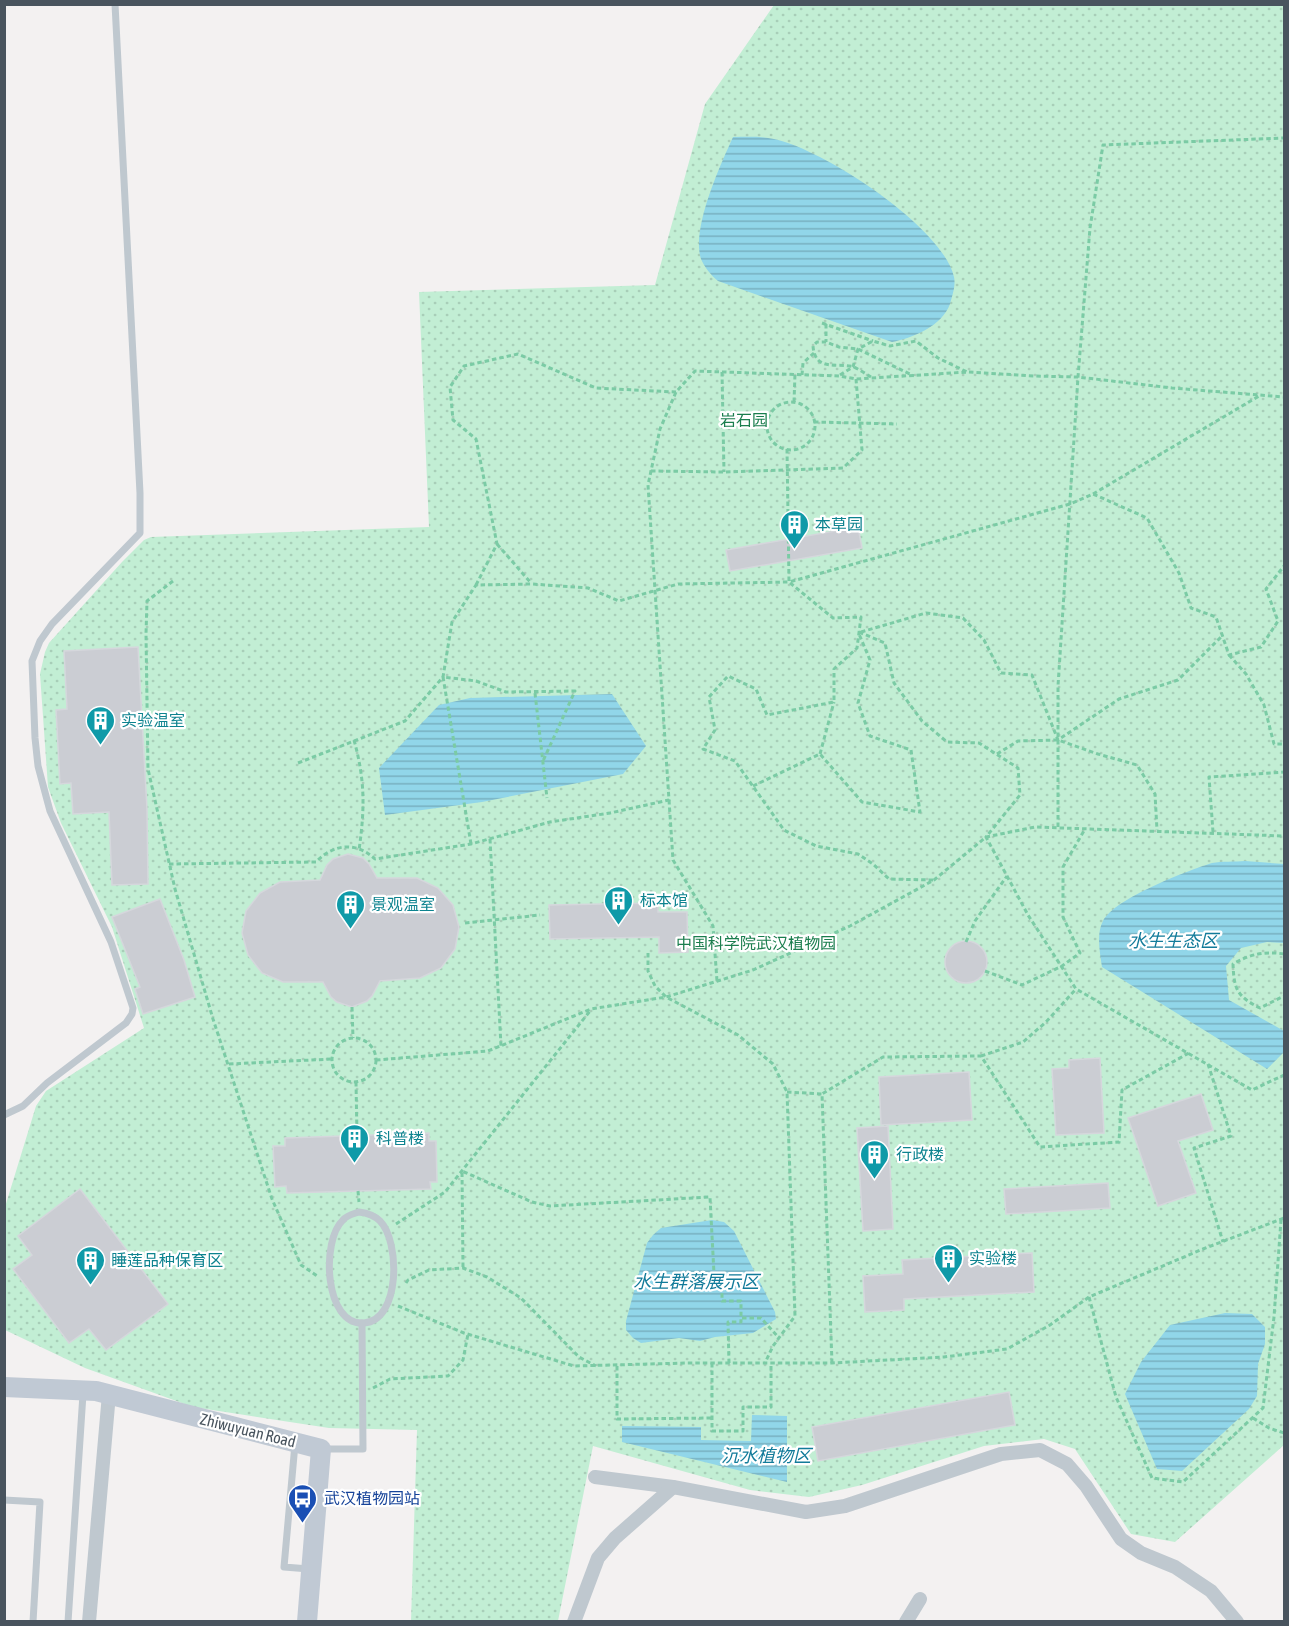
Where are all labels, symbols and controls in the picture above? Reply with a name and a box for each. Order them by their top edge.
park label: 岩石园 [720,411,768,429]
building icon: 本草园 [778,508,810,550]
place label: 本草园 [815,515,863,533]
building icon: 实验温室 [84,704,116,746]
place label: 实验温室 [121,711,185,729]
building icon: 标本馆 [603,884,635,926]
building icon: 景观温室 [334,888,366,930]
place label: 标本馆 [640,891,688,909]
place label: 景观温室 [371,895,435,913]
water label: 水生生态区 [1128,930,1221,951]
park label: 中国科学院武汉植物园 [676,934,836,952]
building icon: 科普楼 [339,1122,371,1164]
place label: 科普楼 [376,1129,424,1147]
building icon: 行政楼 [859,1138,891,1180]
place label: 行政楼 [896,1145,944,1163]
building icon: 实验楼 [932,1242,964,1284]
building icon: 睡莲品种保育区 [74,1244,106,1286]
place label: 实验楼 [969,1249,1017,1267]
place label: 睡莲品种保育区 [111,1251,223,1269]
water label: 水生群落展示区 [633,1271,762,1292]
street label: Zhiwuyuan Road [198,1409,298,1452]
water label: 沉水植物区 [721,1445,814,1466]
bus stop icon: 武汉植物园站 [287,1482,319,1524]
place label: 武汉植物园站 [324,1489,420,1507]

